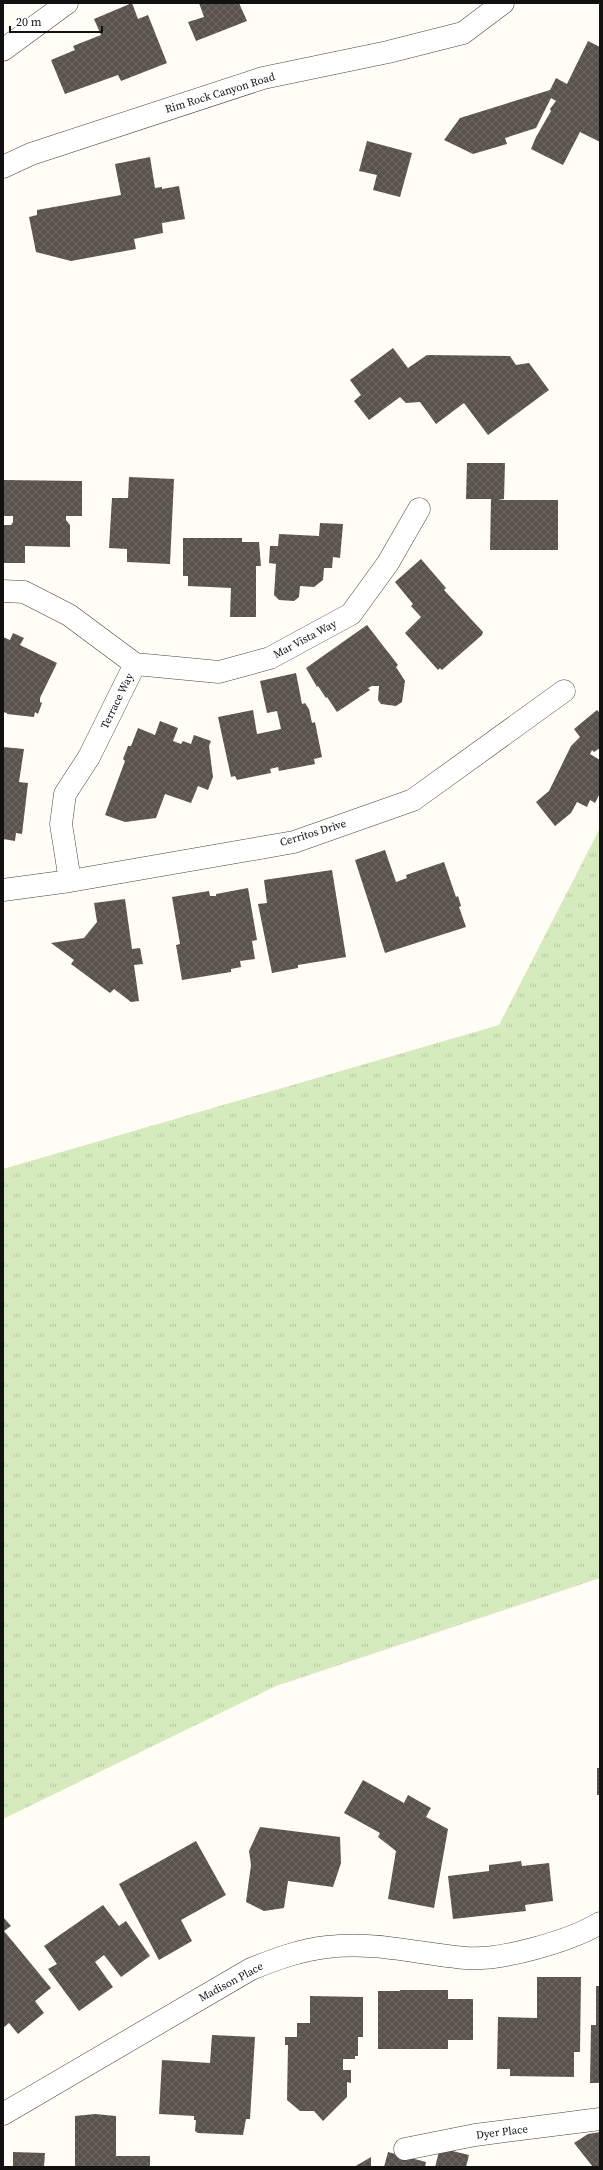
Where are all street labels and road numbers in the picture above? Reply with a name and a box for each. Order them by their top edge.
street label: Rim Rock Canyon Road [163,69,278,117]
street label: Mar Vista Way [271,616,340,662]
street label: Terrace Way [97,670,137,731]
street label: Cerritos Drive [278,816,348,850]
street label: Madison Place [196,1959,266,2005]
street label: Dyer Place [475,2121,529,2143]

